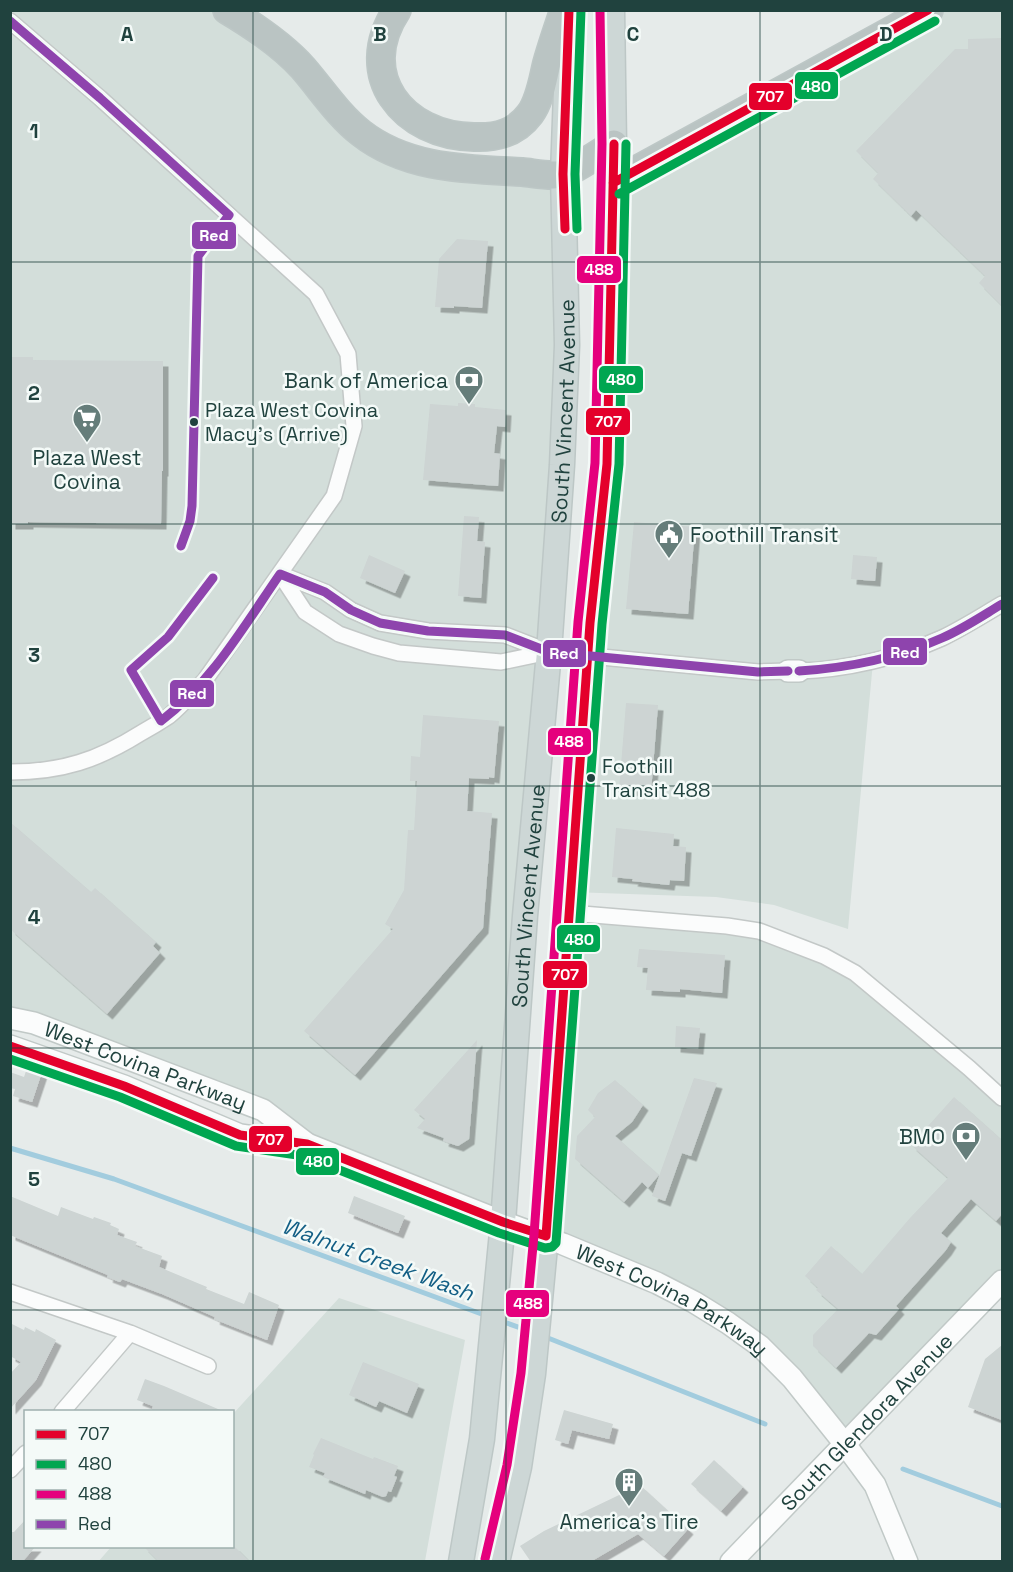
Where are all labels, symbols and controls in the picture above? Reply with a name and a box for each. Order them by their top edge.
text: A [121,21,134,47]
text: B [373,21,387,47]
text: C [627,21,640,47]
text: D [879,21,893,47]
line badge: 480 [794,71,839,100]
text: 480 [801,76,831,97]
line badge: 707 [748,82,793,111]
text: 707 [756,86,784,107]
text: 1 [29,118,39,144]
line badge: Red [191,221,237,250]
text: Red [199,225,229,246]
line badge: 488 [576,255,622,284]
text: 488 [584,259,614,280]
street label: South Vincent Avenue [545,299,581,524]
bank icon: Bank of America [453,364,485,406]
line badge: 480 [598,365,644,394]
place label: Bank of America [284,367,448,394]
text: 480 [606,369,636,390]
text: 2 [28,380,40,406]
place label: Plaza West Covina Macy's (Arrive) [205,397,378,447]
supermarket icon: Plaza West Covina [71,402,103,444]
line badge: 707 [585,407,631,436]
text: 707 [594,411,622,432]
marker: Plaza West Covina Macy's (Arrive) [188,416,200,428]
place label: Plaza West Covina [32,444,142,495]
public building icon: Foothill Transit [653,518,685,560]
place label: Foothill Transit [690,521,839,548]
line badge: Red [882,637,928,666]
line badge: Red [542,639,587,668]
text: 3 [28,642,40,668]
text: Red [890,642,920,663]
text: Red [549,643,579,664]
line badge: Red [169,679,215,708]
text: Red [177,683,207,704]
line badge: 488 [547,727,592,756]
text: 488 [554,731,584,752]
place label: Foothill Transit 488 [602,753,710,803]
marker: Foothill Transit 488 [585,772,597,784]
street label: South Vincent Avenue [505,783,550,1008]
text: 4 [28,904,41,930]
line badge: 480 [556,924,601,953]
text: 480 [564,929,594,950]
line badge: 707 [542,960,588,989]
text: 707 [551,964,579,985]
street label: West Covina Parkway [41,1015,251,1116]
bank icon: BMO [950,1120,982,1162]
place label: BMO [899,1123,945,1150]
line badge: 707 [248,1125,293,1153]
text: 707 [256,1129,284,1150]
line badge: 480 [295,1147,340,1176]
text: 480 [303,1151,333,1172]
text: 5 [28,1166,40,1192]
water label: Walnut Creek Wash [278,1211,478,1307]
street label: West Covina Parkway [572,1238,775,1361]
line badge: 488 [505,1289,550,1318]
text: 488 [513,1293,543,1314]
street label: South Glendora Avenue [775,1327,958,1516]
legend [24,1410,234,1548]
text: 707 [78,1422,109,1445]
text: 480 [78,1452,112,1475]
building icon: America's Tire [613,1466,645,1508]
text: 488 [78,1482,112,1505]
place label: America's Tire [559,1508,699,1535]
text: Red [78,1512,112,1535]

